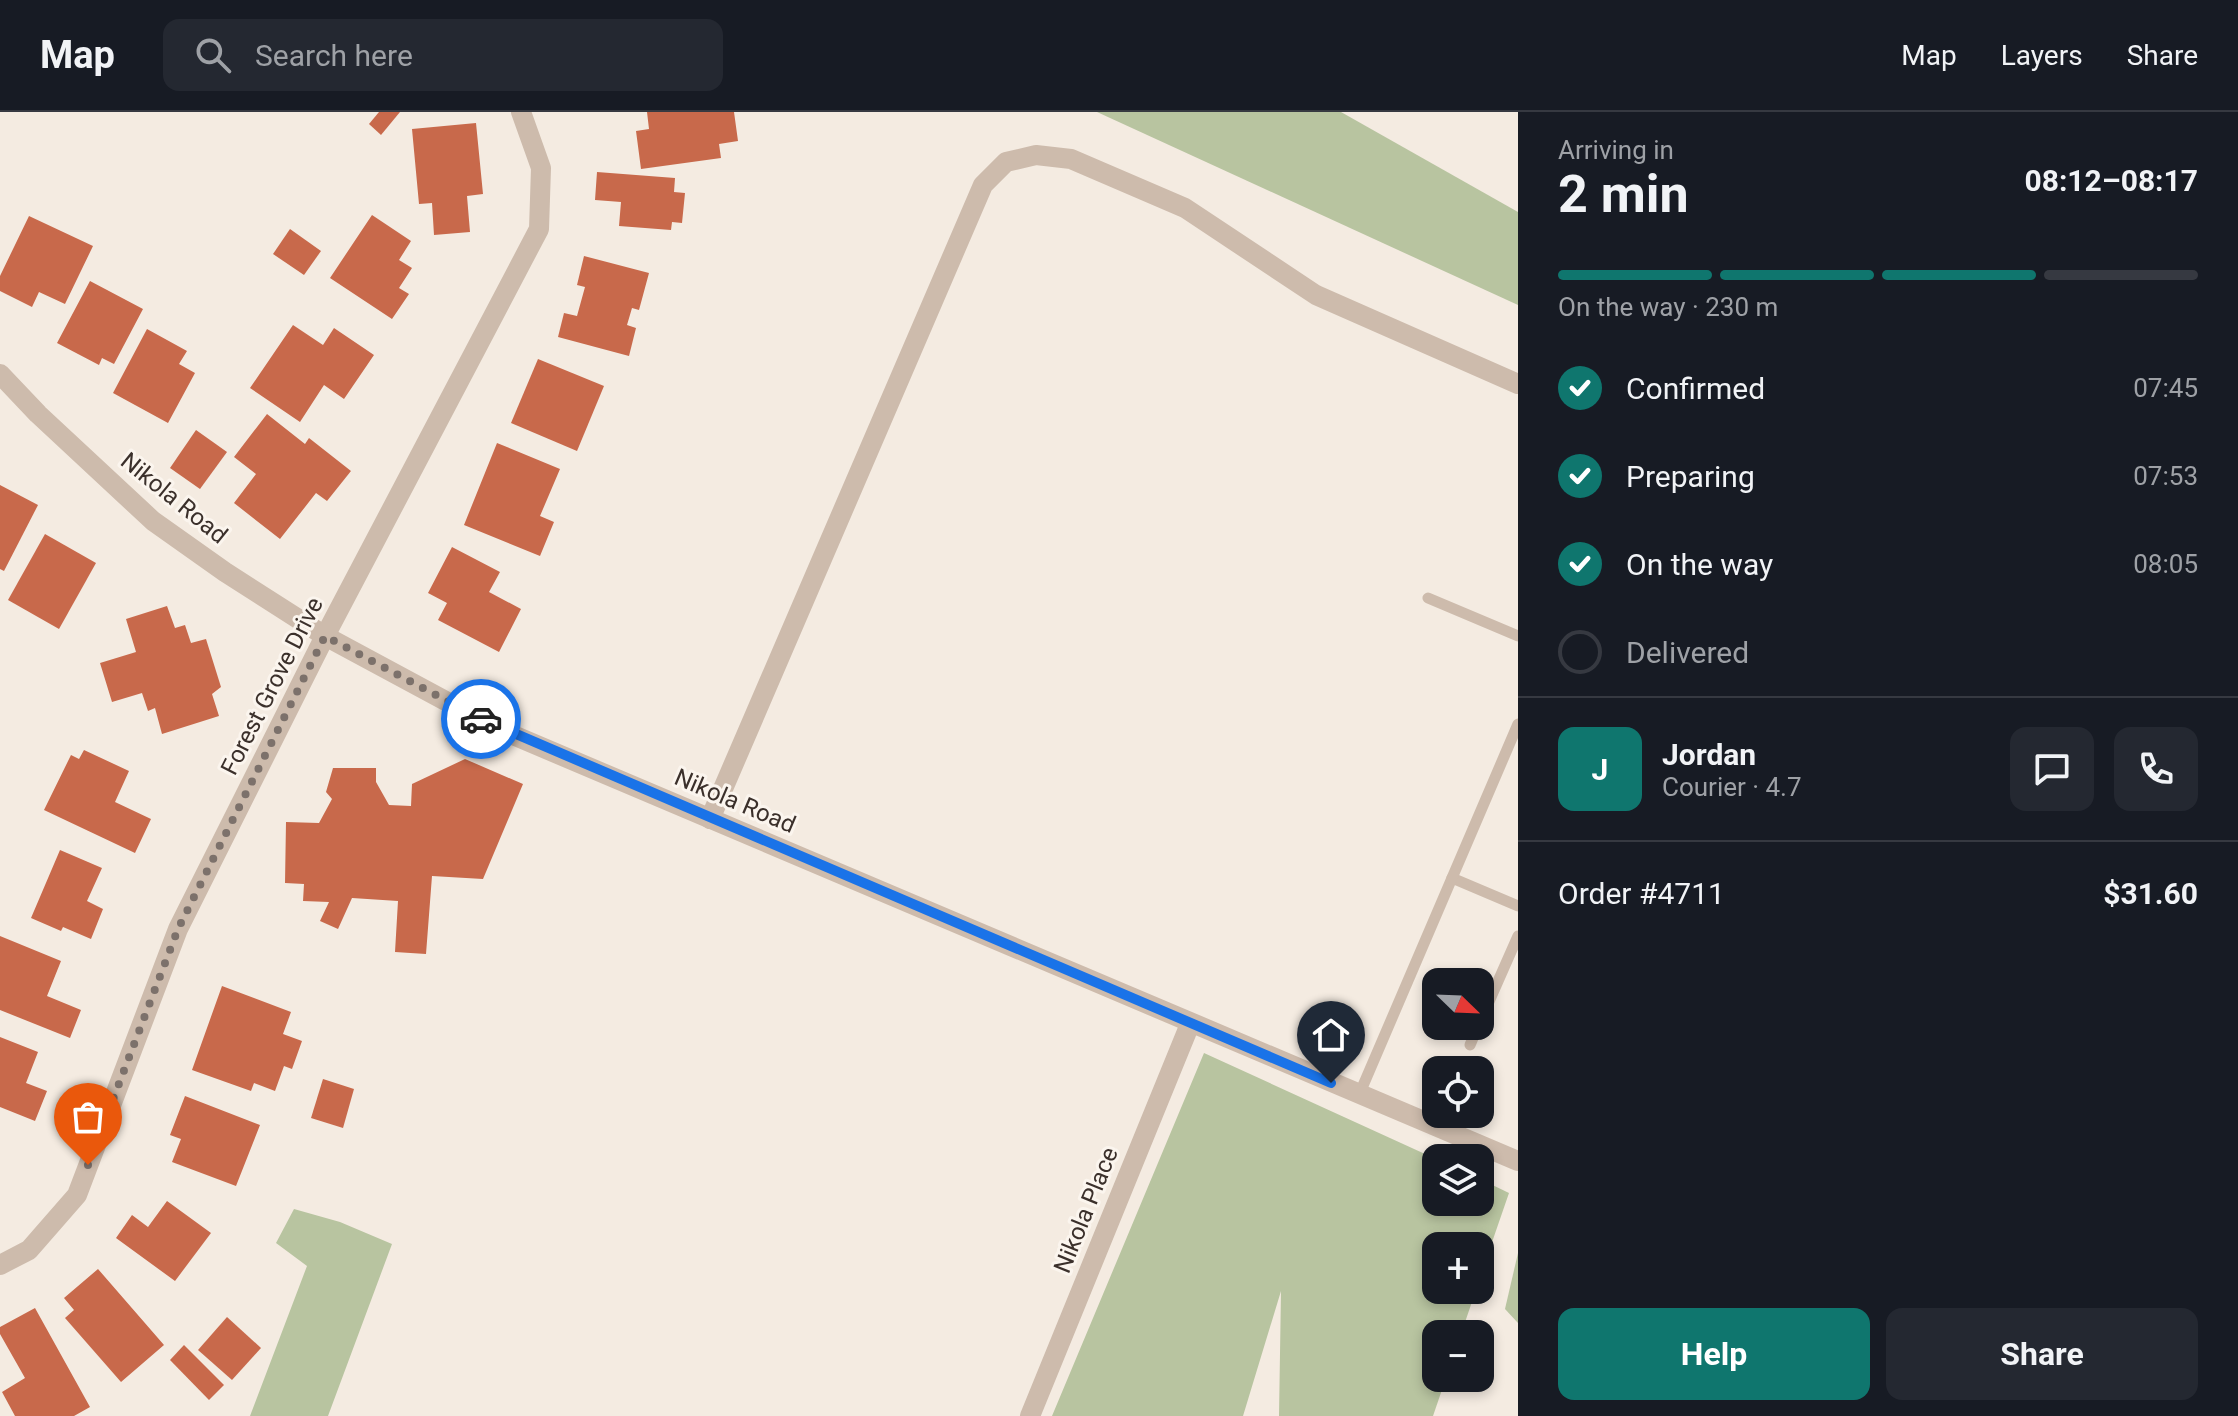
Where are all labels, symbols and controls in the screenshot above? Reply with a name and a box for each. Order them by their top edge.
search box [163,19,723,91]
text: Map [40,33,115,77]
icon: search [191,33,235,77]
text: Search here [255,38,413,73]
text: Map [1901,39,1957,72]
text: Layers [2001,39,2083,72]
text: Share [2127,39,2198,72]
text: Arriving in [1558,135,1674,165]
text: 08:12–08:17 [2024,163,2198,198]
text: 2 min [1558,164,1689,225]
text: On the way · 230 m [1558,292,1778,322]
icon: check [1558,366,1602,410]
text: Confirmed [1626,371,1765,406]
text: 07:45 [2133,373,2198,403]
street label: Nikola Road [115,447,233,549]
icon: check [1558,454,1602,498]
text: Preparing [1626,459,1755,494]
text: 07:53 [2133,461,2198,491]
icon: check [1558,542,1602,586]
text: On the way [1626,547,1773,582]
text: 08:05 [2133,549,2198,579]
street label: Forest Grove Drive [215,593,329,779]
text: Delivered [1626,635,1749,670]
courier [441,679,521,759]
icon: car [459,697,503,741]
button: chat [2010,727,2094,811]
button: phone [2114,727,2198,811]
text: Jordan [1662,737,1756,772]
text: J [1592,752,1608,787]
street label: Nikola Road [670,763,800,839]
text: Courier · 4.7 [1662,772,1802,802]
text: Order #4711 [1558,876,1725,911]
text: $31.60 [2103,876,2198,911]
north arrow [1422,968,1494,1040]
map controls [1422,968,1494,1392]
pin [1297,1001,1365,1083]
icon: home [1309,1013,1353,1057]
button: locate [1422,1056,1494,1128]
pin [54,1083,122,1165]
icon: bag [66,1095,110,1139]
street label: Nikola Place [1048,1143,1124,1277]
button: layers [1422,1144,1494,1216]
button: + [1422,1232,1494,1304]
button: Help [1558,1308,1870,1400]
button: Share [1886,1308,2198,1400]
button: − [1422,1320,1494,1392]

